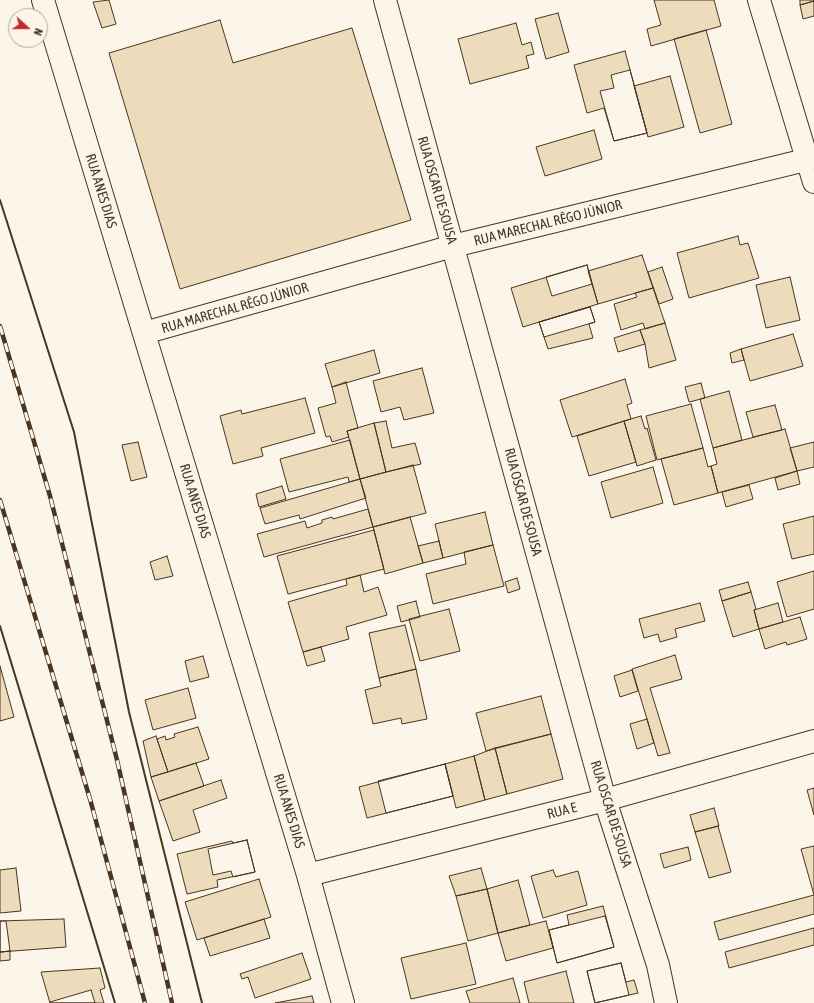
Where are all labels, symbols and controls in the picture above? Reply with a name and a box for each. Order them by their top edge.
north arrow [8,8,48,48]
text: N [32,27,45,37]
street label: RUA OSCAR DE SOUSA [414,134,460,246]
street label: RUA ANES DIAS [82,152,120,230]
street label: RUA MARECHAL RÊGO JÚNIOR [472,196,624,250]
street label: RUA MARECHAL RÊGO JÚNIOR [160,279,310,337]
street label: RUA OSCAR DE SOUSA [501,446,545,558]
street label: RUA ANES DIAS [176,462,214,540]
street label: RUA OSCAR DE SOUSA [587,758,635,870]
street label: RUA ANES DIAS [270,772,308,850]
street label: RUA E [545,799,579,823]

